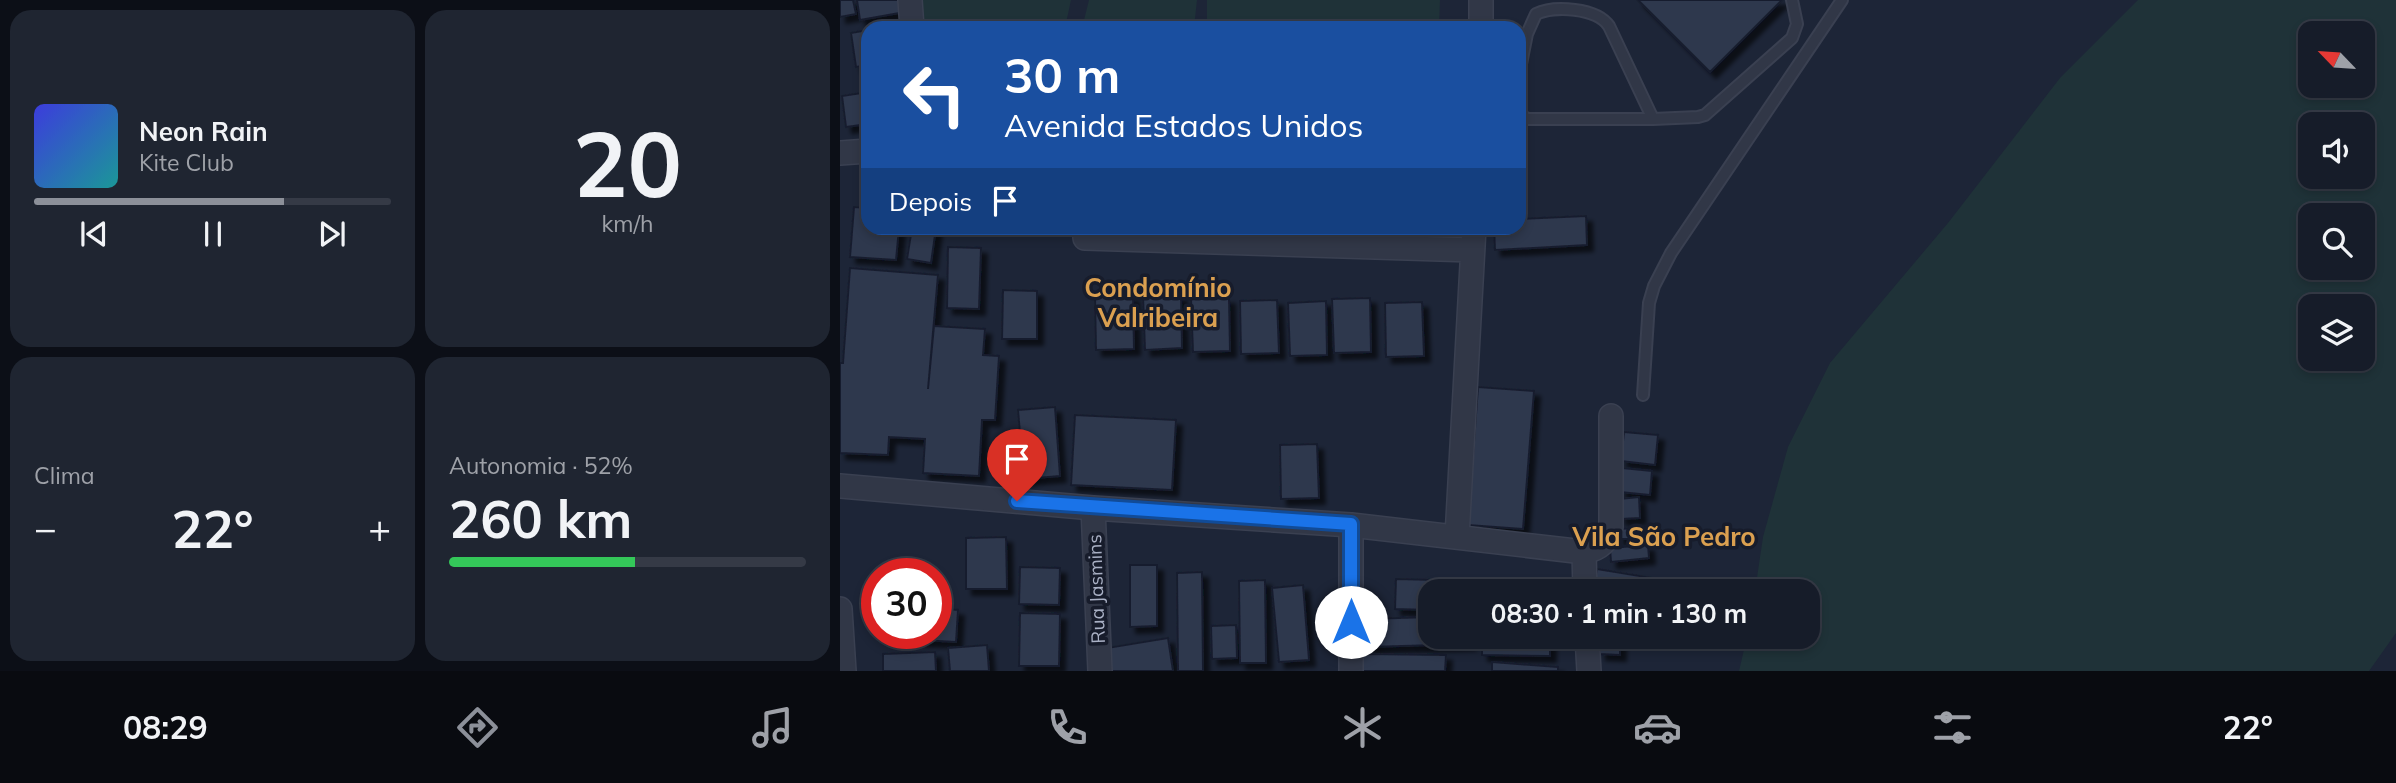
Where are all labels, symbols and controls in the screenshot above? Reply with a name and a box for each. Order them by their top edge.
north arrow [2298,21,2375,98]
map controls [2298,21,2375,371]
text: 30 m [1004,44,1120,105]
icon: left [889,49,980,140]
text: Avenida Estados Unidos [1004,105,1363,145]
text: 20 [573,106,682,220]
button: sound [2298,112,2375,189]
text: Neon Rain [139,115,268,148]
text: Kite Club [139,148,234,177]
icon: arrive [986,182,1024,220]
text: Depois [889,185,972,218]
button: search [2298,203,2375,280]
text: km/h [601,209,654,238]
icon: previous [75,215,113,253]
icon: pause [194,215,232,253]
icon: next [313,215,351,253]
district label: Condomínio Valribeira [1084,271,1232,334]
button: layers [2298,294,2375,371]
pin [987,429,1047,501]
icon: arrive [998,440,1036,478]
text: Autonomia · 52% [449,451,633,480]
text: Clima [34,461,95,490]
text: 260 km [449,486,632,551]
text: 22° [171,496,254,561]
text: − [34,504,57,552]
text: + [368,504,391,552]
district label: Vila São Pedro [1571,520,1756,553]
street label: Rua Jasmins [1082,534,1110,644]
speed limit sign: 30 [861,558,952,649]
position arrow [1314,585,1388,659]
text: 08:30 · 1 min · 130 m [1491,597,1747,630]
icon: directions [453,703,502,752]
icon: music [748,703,797,752]
icon: phone [1043,703,1092,752]
icon: climate [1338,703,1387,752]
icon: car [1633,703,1682,752]
icon: filters [1928,703,1977,752]
text: 08:29 [123,707,208,747]
text: 22° [2222,707,2273,747]

